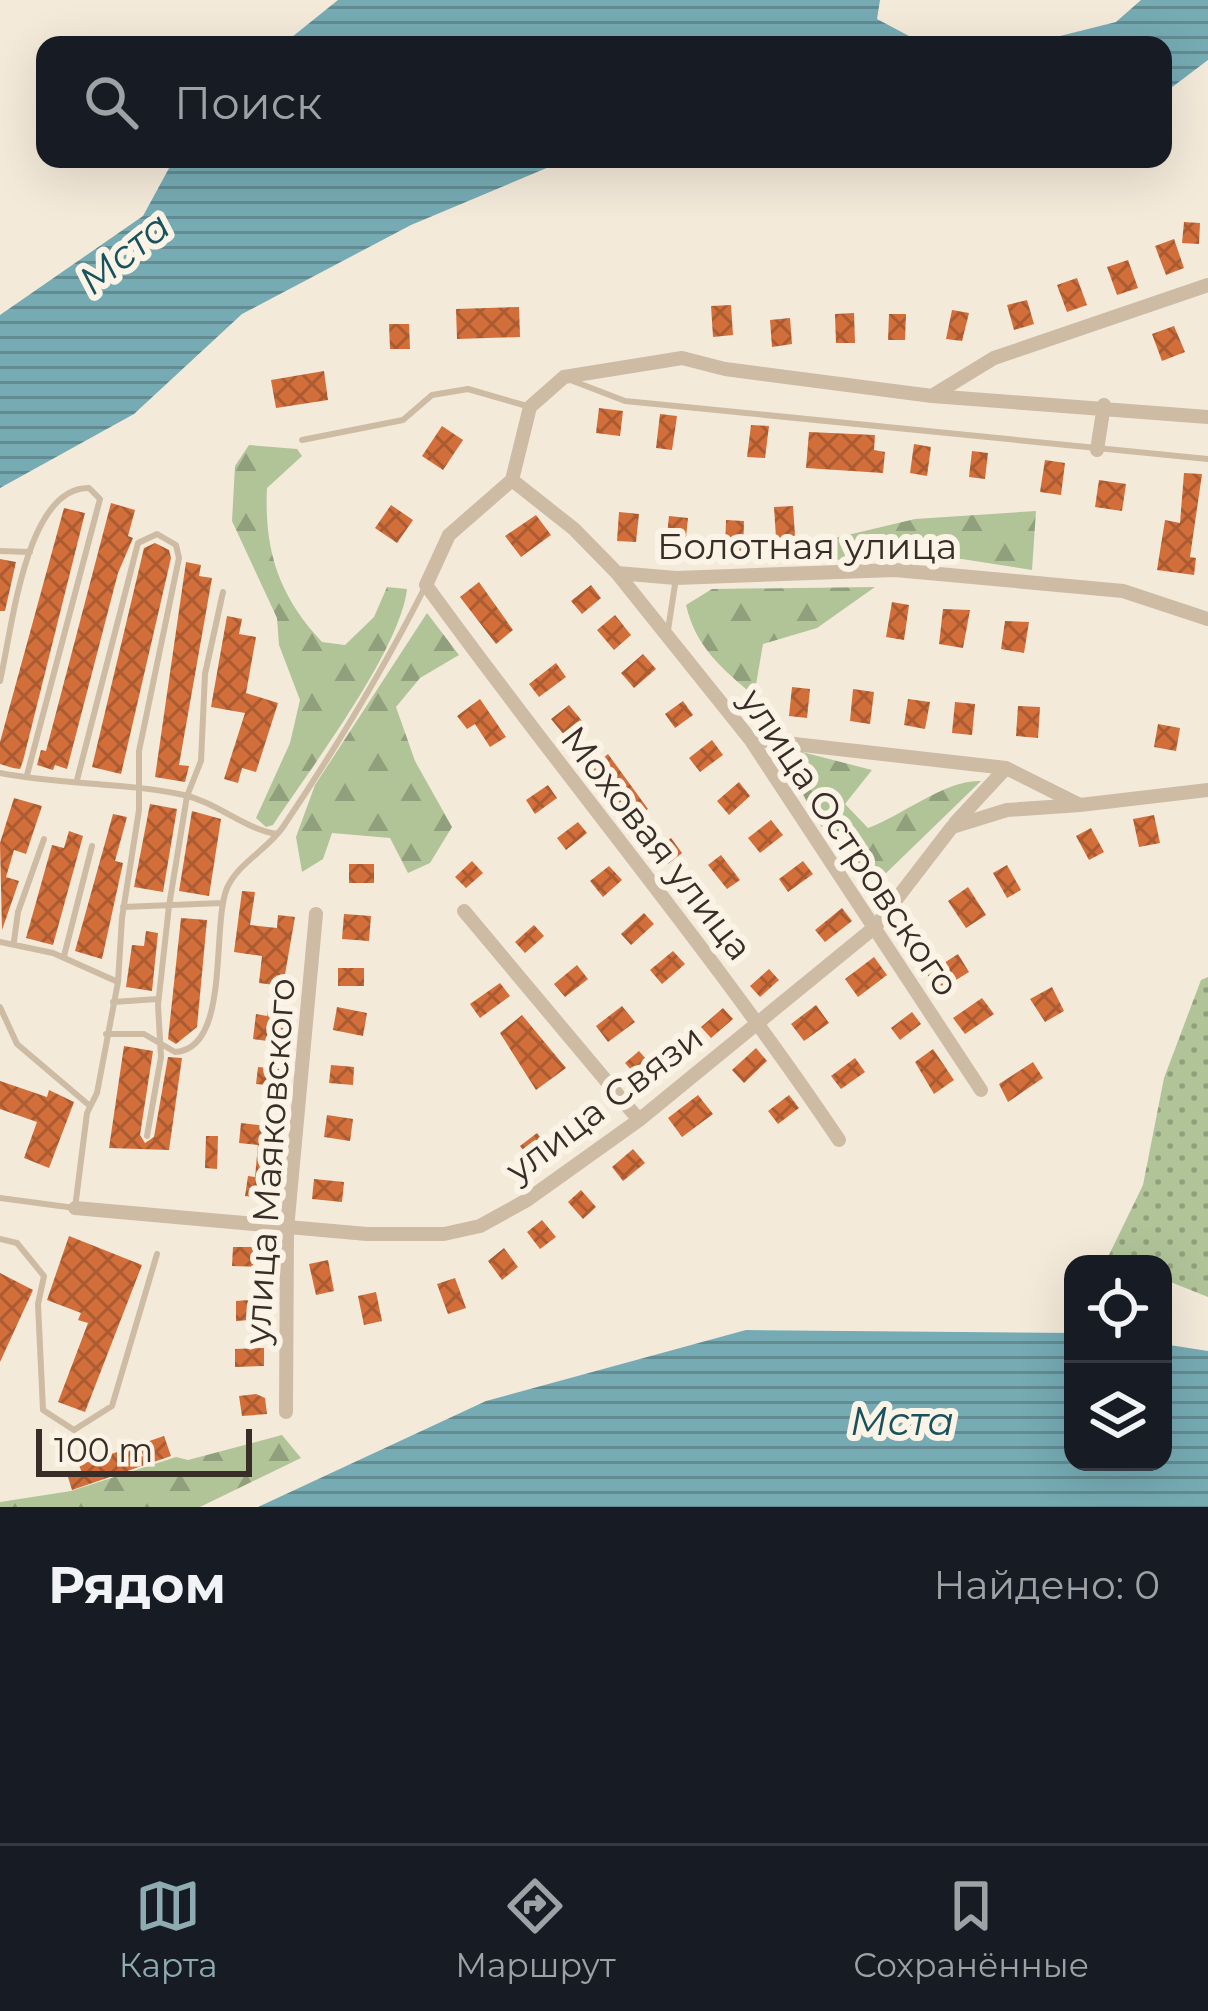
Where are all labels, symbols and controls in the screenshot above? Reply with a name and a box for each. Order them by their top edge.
search box [36,36,1172,168]
icon: search [78,69,144,135]
text: Поиск [174,75,322,130]
water label: Мста [68,202,180,304]
street label: Болотная улица [657,524,957,568]
street label: улица Островского [730,679,969,1004]
street label: Моховая улица [552,717,762,969]
street label: улица Маяковского [234,976,304,1347]
street label: улица Связи [496,1015,711,1192]
map controls [1064,1255,1172,1471]
button: locate [1064,1255,1172,1363]
button: layers [1064,1363,1172,1471]
water label: Мста [850,1397,954,1445]
scale bar [36,1423,252,1476]
text: 100 m [54,1430,153,1470]
text: Рядом [48,1554,226,1616]
text: Найдено: 0 [933,1561,1160,1609]
tab: Карта [119,1873,218,1985]
tab: Маршрут [455,1873,616,1985]
tab: Сохранённые [853,1873,1089,1985]

